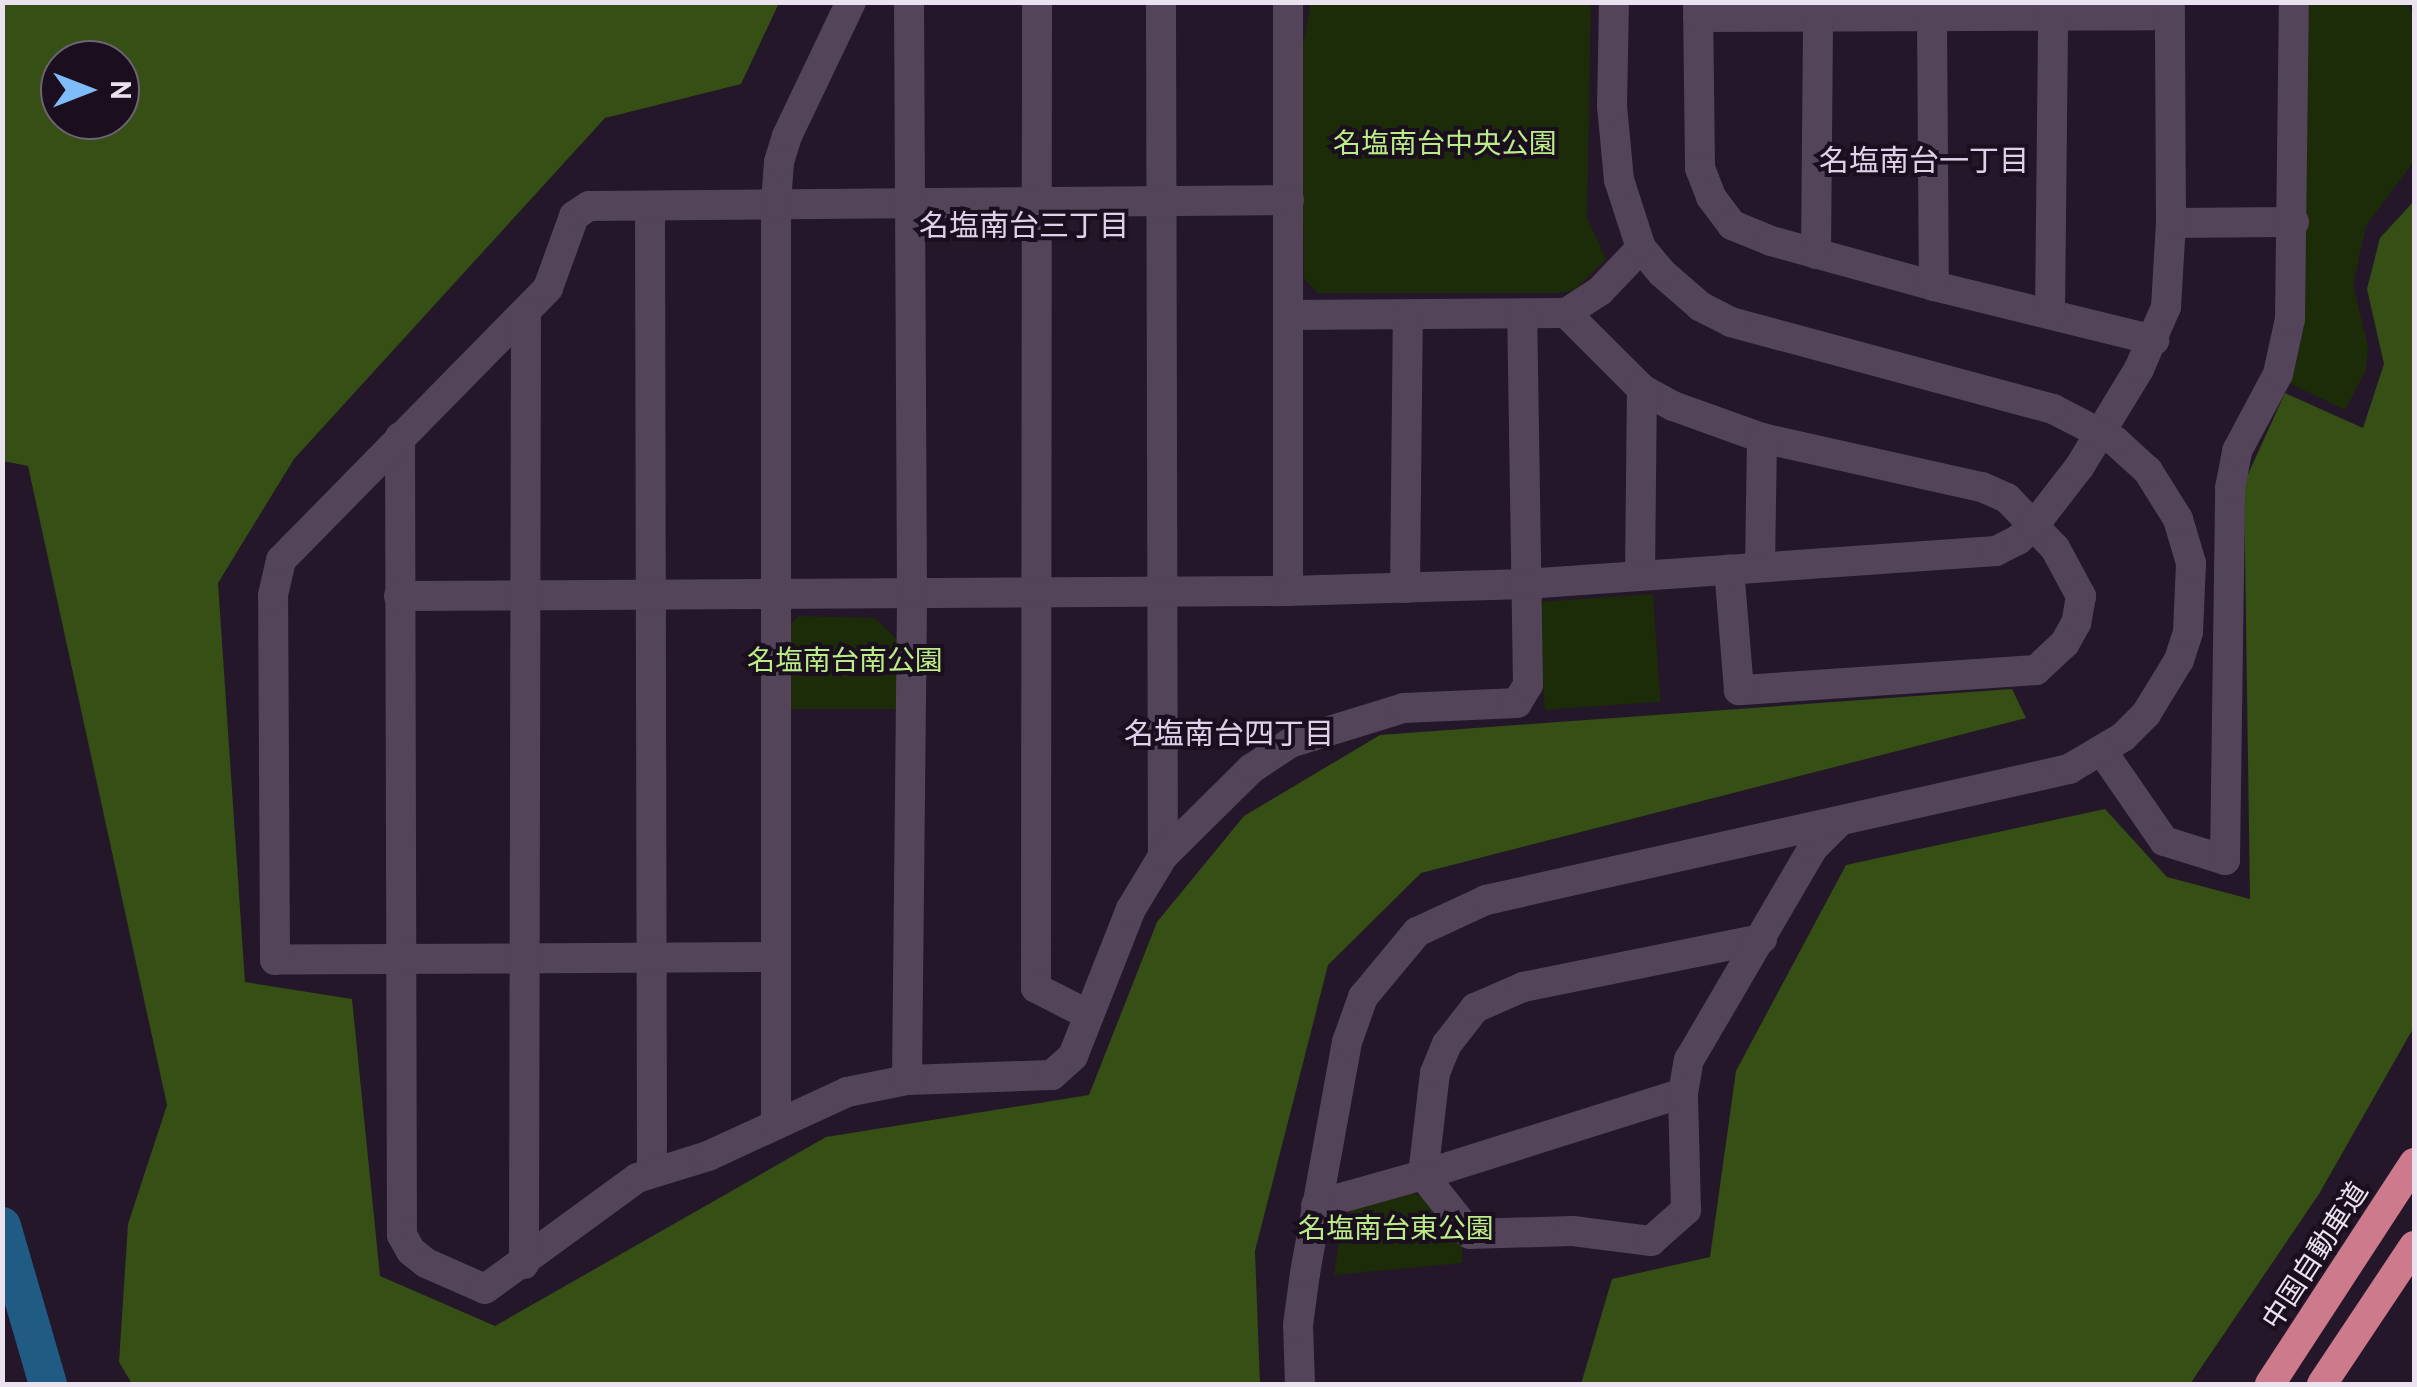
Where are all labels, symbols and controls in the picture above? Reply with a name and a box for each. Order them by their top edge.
north arrow [40,40,140,140]
text: N [100,80,136,100]
park label: 名塩南台中央公園 [1333,129,1557,163]
district label: 名塩南台一丁目 [1819,146,2029,182]
district label: 名塩南台三丁目 [919,211,1129,247]
park label: 名塩南台南公園 [747,646,943,680]
district label: 名塩南台四丁目 [1124,719,1334,755]
street label: 中国自動車道 [2257,1177,2377,1337]
park label: 名塩南台東公園 [1298,1214,1494,1248]

